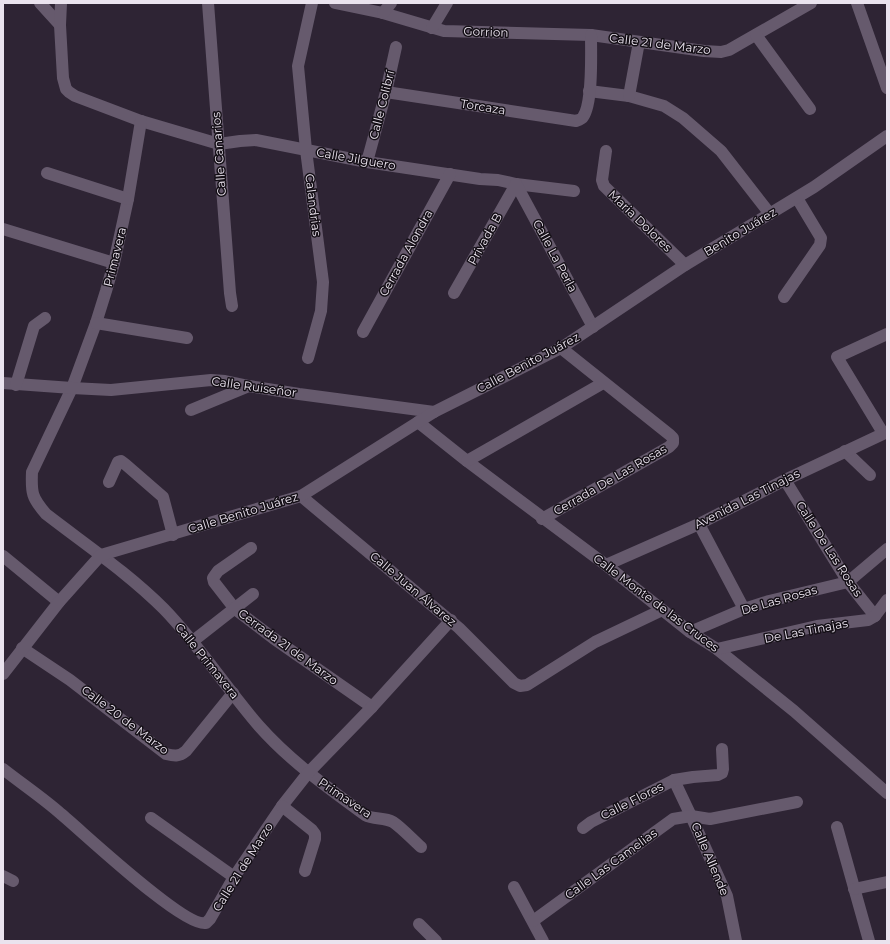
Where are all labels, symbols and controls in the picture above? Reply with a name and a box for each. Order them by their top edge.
street label: Gorrion [463,23,509,40]
street label: Calle 21 de Marzo [608,30,712,57]
street label: Calle Colibrí [366,68,398,141]
street label: Torcaza [459,96,507,117]
street label: Calle Canarios [208,111,229,197]
street label: Calle Jilguero [315,144,397,173]
street label: Calandrias [302,173,325,237]
street label: Maria Dolores [605,187,675,255]
street label: Benito Juárez [701,204,779,259]
street label: Cerrada Alondra [375,207,436,299]
street label: Privada B [464,210,505,267]
street label: Calle La Perla [530,217,581,295]
street label: Primavera [100,225,129,288]
street label: Calle Benito Juárez [474,329,582,396]
street label: Calle Ruiseñor [211,373,298,400]
street label: Cerrada De Las Rosas [550,441,669,518]
street label: Avenida Las Tinajas [692,465,802,532]
street label: Calle Benito Juárez [186,489,300,536]
street label: Calle De Las Rosas [793,498,866,599]
street label: Calle Juan Álvarez [367,548,459,629]
street label: Calle Monte de las Cruces [591,550,722,655]
street label: De Las Rosas [739,581,819,618]
street label: Cerrada 21 de Marzo [235,605,341,688]
street label: De Las Tinajas [763,615,849,646]
street label: Calle Primavera [172,620,243,702]
street label: Calle 20 de Marzo [79,682,172,757]
street label: Primavera [316,774,375,821]
street label: Calle Flores [598,778,666,823]
street label: Calle 21 de Marzo [209,819,276,914]
street label: Calle Allende [688,820,733,898]
street label: Calle Las Camelias [562,825,660,902]

